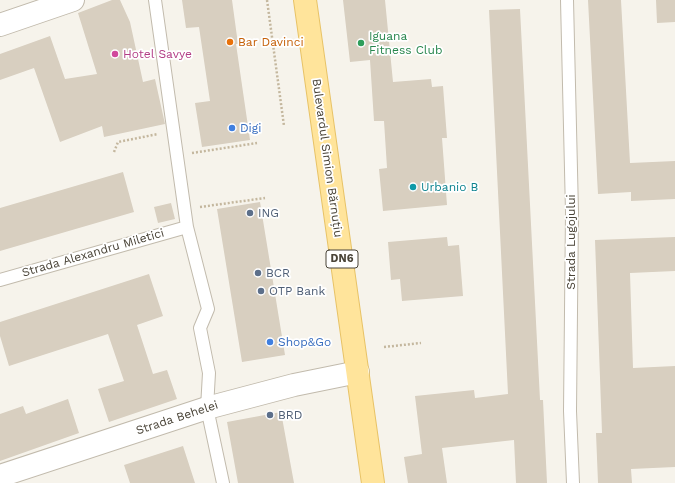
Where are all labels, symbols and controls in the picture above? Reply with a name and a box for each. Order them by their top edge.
place label: Iguana Fitness Club [369,29,442,57]
place label: Bar Davinci [238,35,304,49]
marker: Bar Davinci [225,37,235,47]
marker: Iguana Fitness Club [356,38,366,48]
place label: Hotel Savye [123,47,192,61]
marker: Hotel Savye [110,49,120,59]
street label: Bulevardul Simion Bărnuțiu [309,78,345,238]
place label: Digi [240,121,261,135]
marker: Digi [227,123,237,133]
place label: Urbanio B [421,180,478,194]
marker: Urbanio B [408,182,418,192]
street label: Strada Lugojului [564,194,578,290]
place label: ING [258,206,279,220]
marker: ING [245,208,255,218]
street label: Strada Alexandru Miletici [20,226,166,280]
road number: DN6 [326,250,358,268]
place label: BCR [266,266,290,280]
marker: BCR [253,268,263,278]
place label: OTP Bank [269,284,325,298]
marker: OTP Bank [256,286,266,296]
place label: Shop&Go [278,335,331,349]
marker: Shop&Go [265,337,275,347]
street label: Strada Behelei [134,398,220,438]
place label: BRD [278,408,302,422]
marker: BRD [265,410,275,420]

